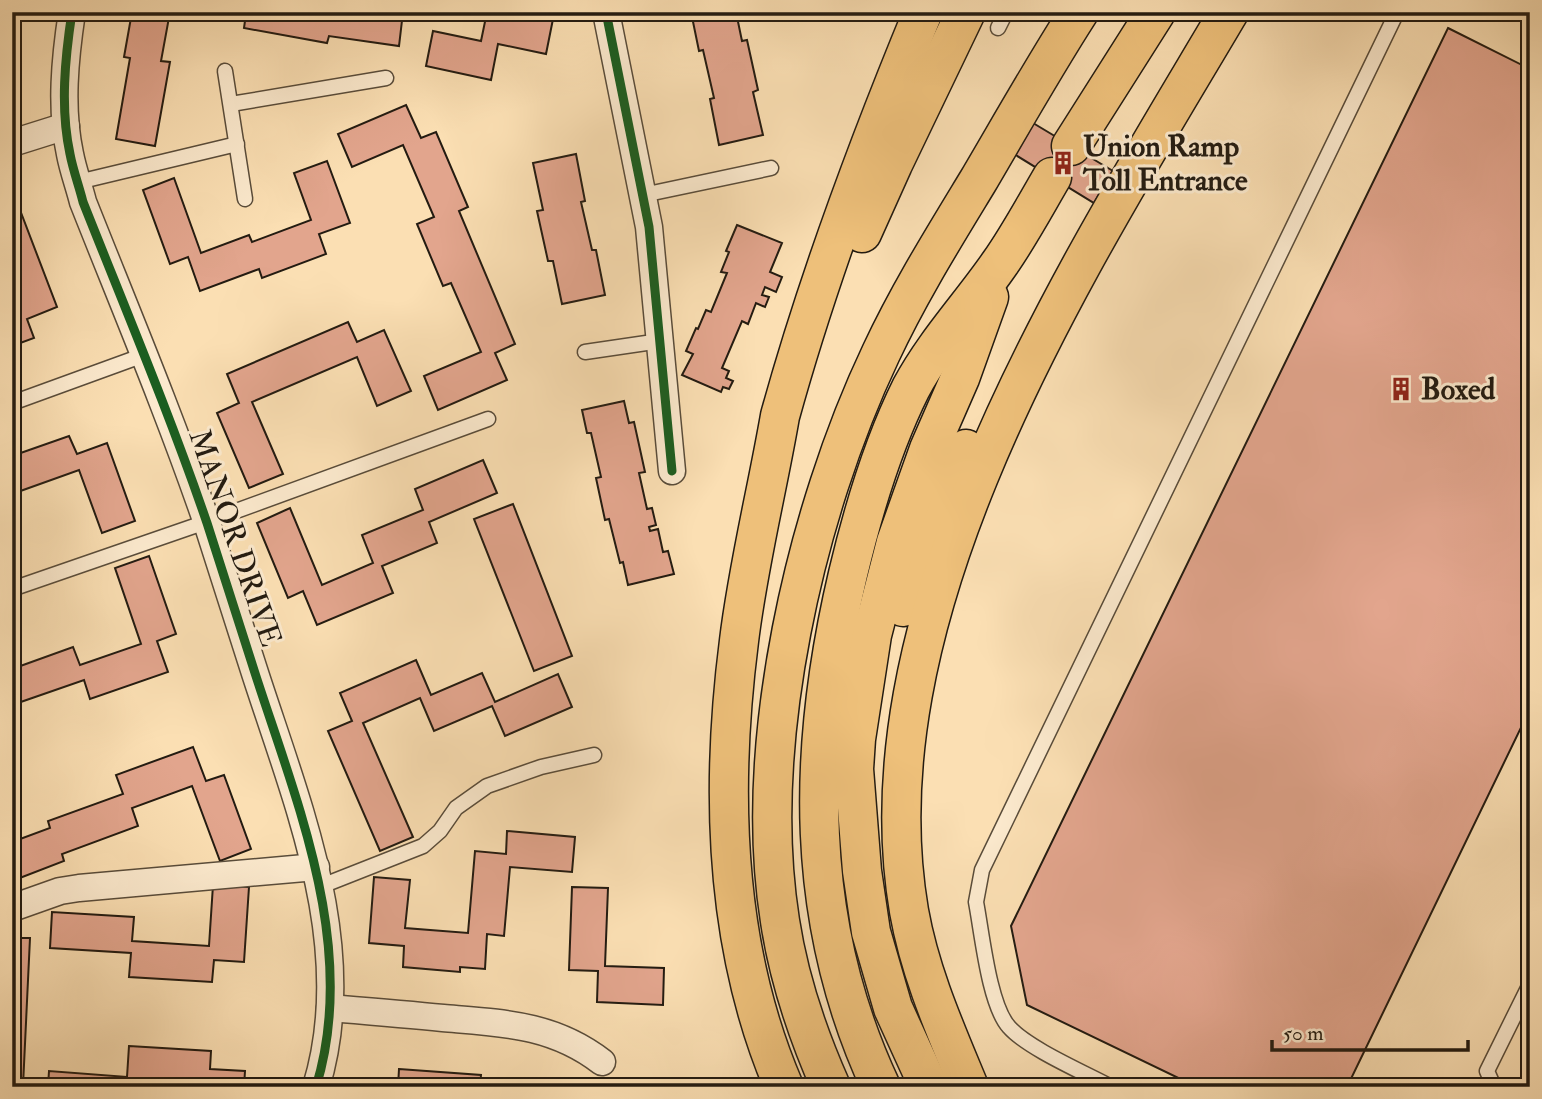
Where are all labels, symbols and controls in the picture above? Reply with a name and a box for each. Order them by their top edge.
place label: Union Ramp Toll Entrance [1082,128,1248,199]
building icon: Union Ramp Toll Entrance [1049,149,1077,177]
place label: Boxed [1421,371,1495,408]
building icon: Boxed [1387,375,1415,403]
street label: MANOR DRIVE [181,425,289,651]
scale bar [1272,1008,1468,1052]
text: 50 m [1283,1020,1324,1047]

